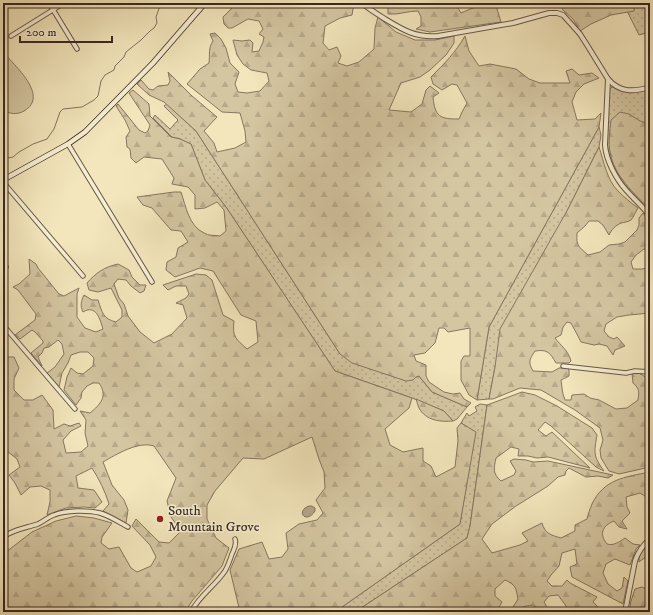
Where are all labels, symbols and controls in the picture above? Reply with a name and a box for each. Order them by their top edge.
scale bar [20,18,112,44]
text: 200 m [26,25,56,40]
place label: South Mountain Grove [168,502,260,536]
marker: South Mountain Grove [155,514,165,524]

